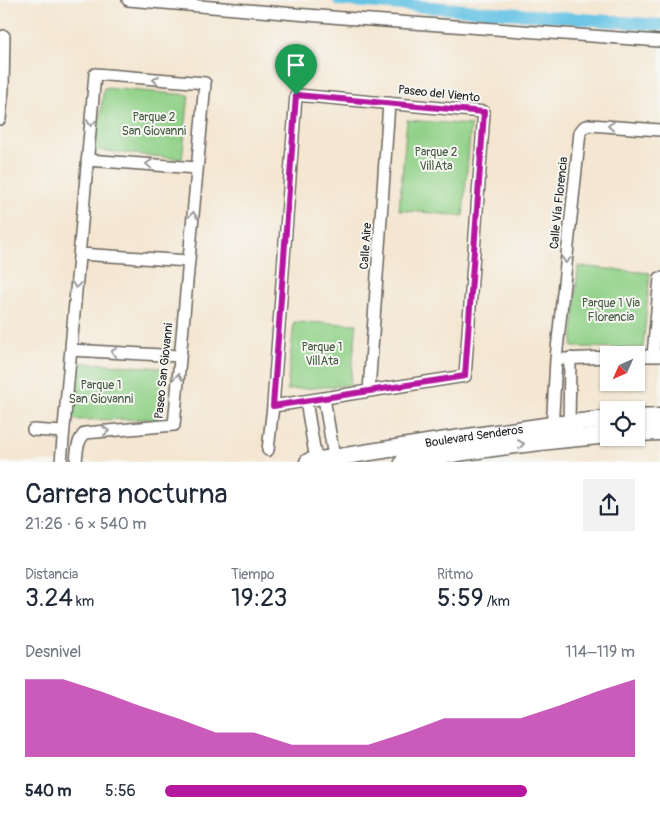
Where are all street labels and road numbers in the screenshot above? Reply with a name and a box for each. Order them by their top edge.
street label: Paseo del Viento [397,82,481,106]
street label: Calle Vía Florencia [547,156,571,250]
street label: Calle Aire [357,222,375,270]
street label: Paseo San Giovanni [151,322,177,420]
street label: Boulevard Senderos [424,422,525,451]

